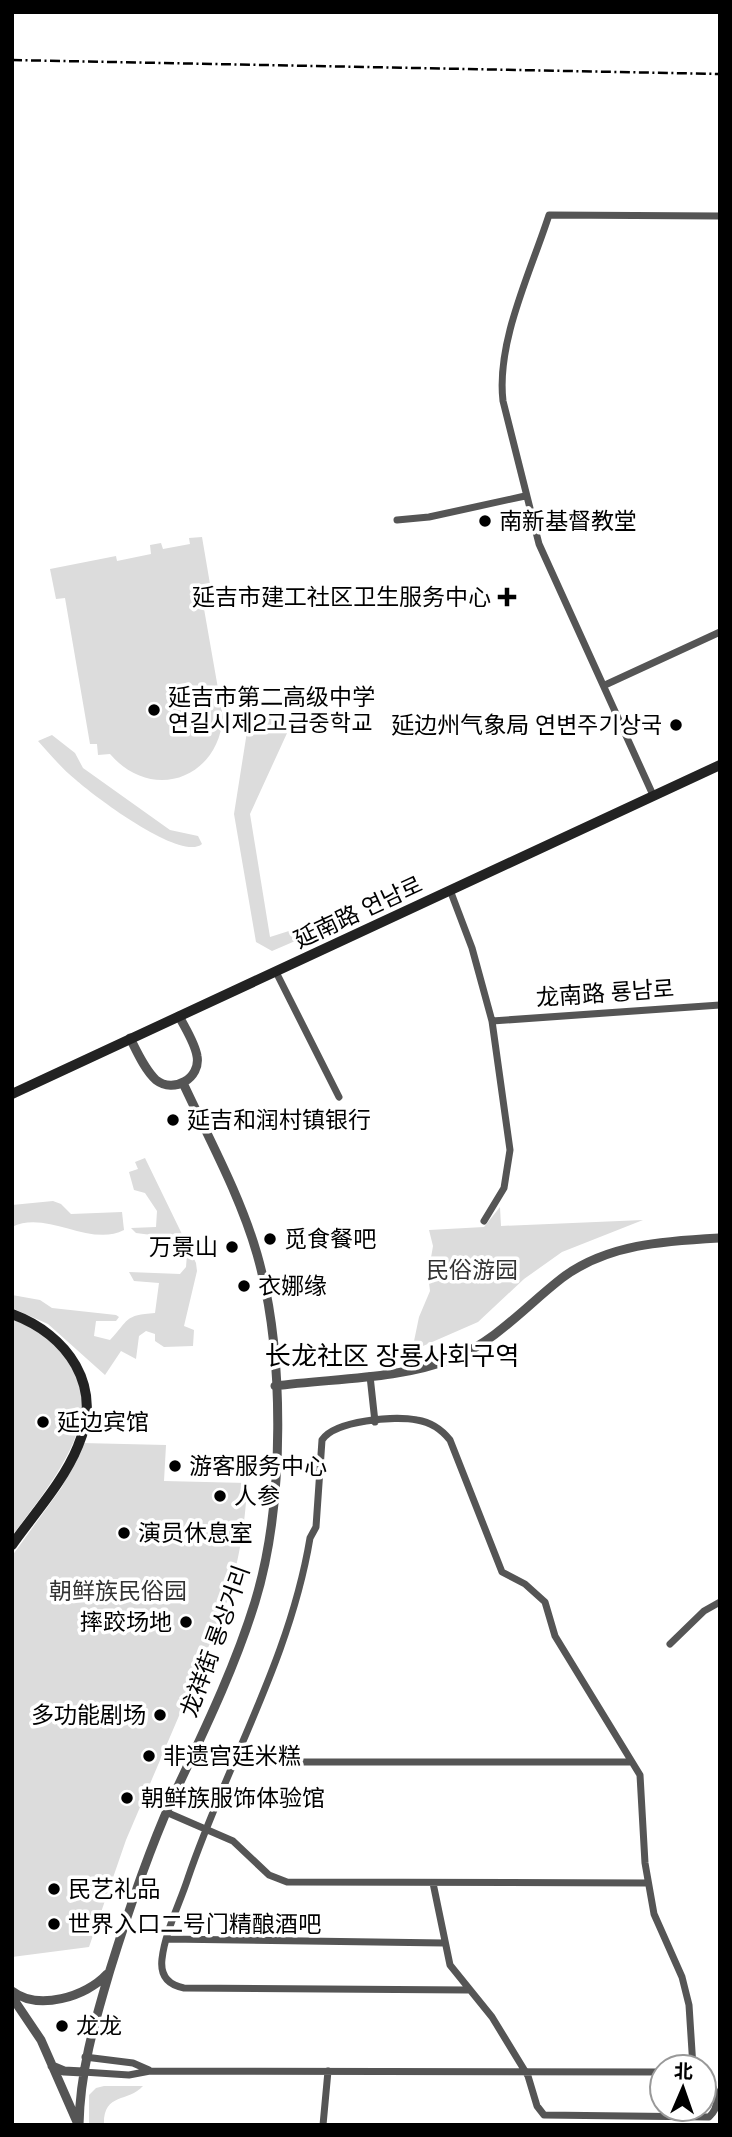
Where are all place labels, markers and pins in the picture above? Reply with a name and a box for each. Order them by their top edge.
place label: 南新基督教堂 [499,506,637,536]
marker: 南新基督教堂 [477,513,493,529]
place label: 延吉市建工社区卫生服务中心 [192,582,491,612]
marker: 延吉市建工社区卫生服务中心 [497,587,517,607]
place label: 延吉市第二高级中学 연길시제2고급중학교 [168,682,375,738]
marker: 延吉市第二高级中学 연길시제2고급중학교 [146,702,162,718]
place label: 延边州气象局 연변주기상국 [391,710,662,740]
marker: 延边州气象局 연변주기상국 [668,717,684,733]
place label: 延吉和润村镇银行 [187,1105,371,1135]
marker: 延吉和润村镇银行 [165,1112,181,1128]
place label: 觅食餐吧 [284,1224,376,1254]
marker: 觅食餐吧 [262,1231,278,1247]
place label: 万景山 [149,1232,218,1262]
marker: 万景山 [224,1239,240,1255]
place label: 衣娜缘 [258,1271,327,1301]
marker: 衣娜缘 [236,1278,252,1294]
place label: 延边宾馆 [57,1407,149,1437]
marker: 延边宾馆 [35,1414,51,1430]
place label: 游客服务中心 [189,1451,327,1481]
marker: 游客服务中心 [167,1458,183,1474]
place label: 人参 [234,1481,280,1511]
marker: 人参 [212,1488,228,1504]
place label: 演员休息室 [138,1518,253,1548]
marker: 演员休息室 [116,1525,132,1541]
place label: 摔跤场地 [80,1607,172,1637]
marker: 摔跤场地 [178,1614,194,1630]
place label: 多功能剧场 [31,1700,146,1730]
marker: 多功能剧场 [152,1707,168,1723]
place label: 非遗宫廷米糕 [163,1741,301,1771]
marker: 非遗宫廷米糕 [141,1748,157,1764]
place label: 朝鲜族服饰体验馆 [141,1783,325,1813]
marker: 朝鲜族服饰体验馆 [119,1790,135,1806]
place label: 民艺礼品 [68,1874,160,1904]
marker: 民艺礼品 [46,1881,62,1897]
place label: 世界入口二号门精酿酒吧 [68,1909,321,1939]
marker: 世界入口二号门精酿酒吧 [46,1916,62,1932]
place label: 龙龙 [76,2011,122,2041]
marker: 龙龙 [54,2018,70,2034]

